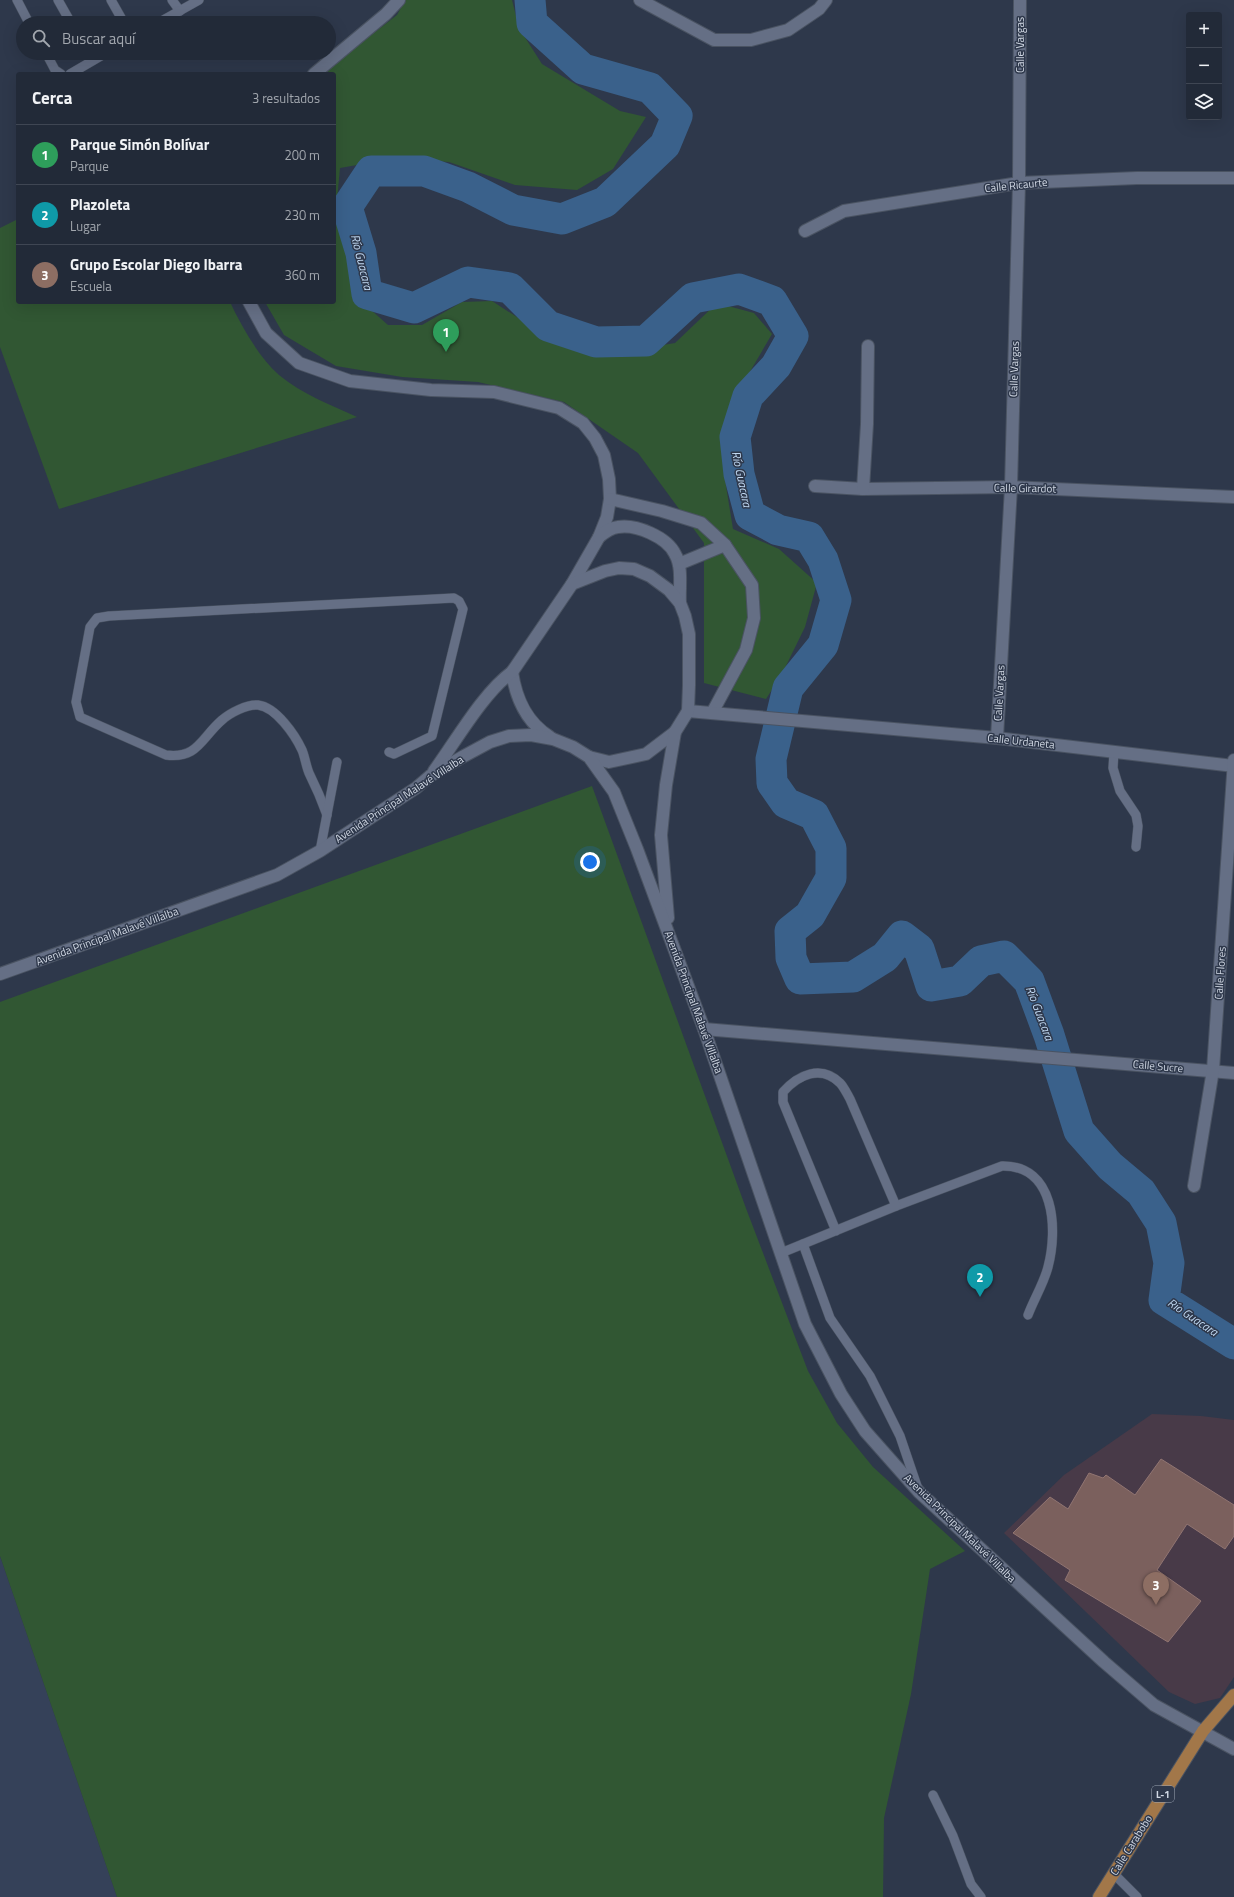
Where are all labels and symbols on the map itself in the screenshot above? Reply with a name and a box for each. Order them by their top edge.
street label: Calle Vargas [1012,17,1028,73]
street label: Calle Ricaurte [984,174,1049,196]
water label: Río Guacara [346,232,378,293]
pin: 1 [433,319,459,352]
street label: Calle Vargas [1005,341,1023,397]
water label: Río Guacara [727,449,757,510]
street label: Calle Girardot [994,479,1056,497]
street label: Calle Vargas [990,665,1008,721]
street label: Calle Urdaneta [987,730,1056,753]
street label: Avenida Principal Malavé Villalba [332,751,467,847]
your location [580,852,600,872]
street label: Avenida Principal Malavé Villalba [34,903,181,969]
street label: Avenida Principal Malavé Villalba [661,929,727,1076]
street label: Calle Flores [1210,946,1230,1000]
water label: Río Guacara [1021,983,1059,1044]
street label: Calle Sucre [1132,1056,1184,1076]
pin: 2 [967,1264,993,1297]
water label: Río Guacara [1164,1293,1223,1341]
street label: Avenida Principal Malavé Villalba [900,1470,1020,1586]
pin: 3 [1143,1572,1169,1605]
road number: L-1 [1152,1786,1174,1802]
street label: Calle Carabobo [1106,1812,1156,1878]

